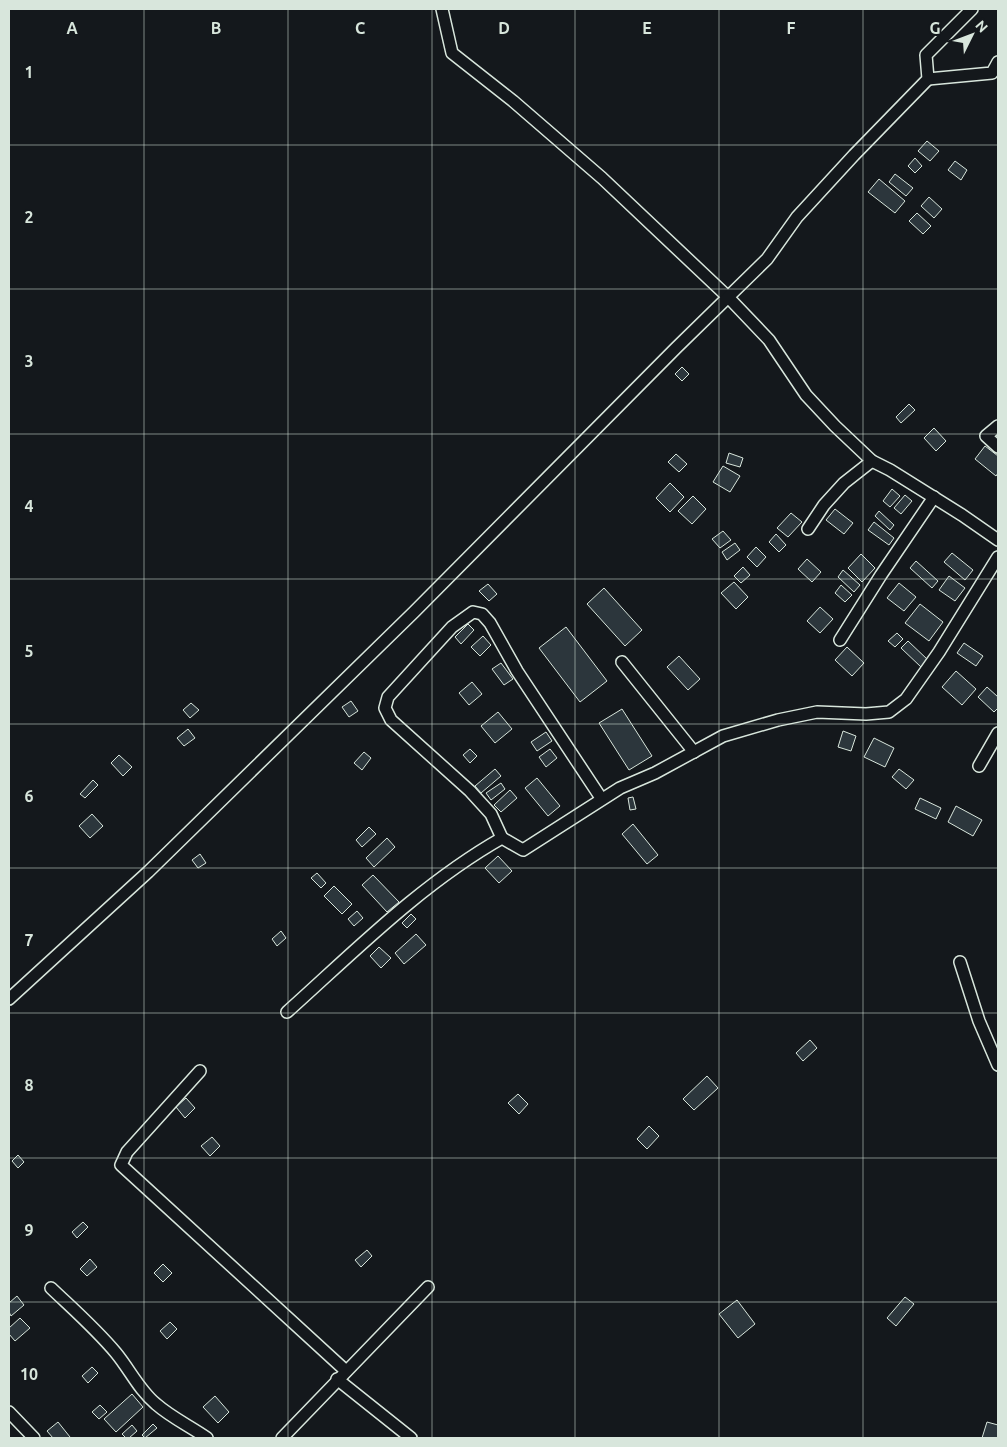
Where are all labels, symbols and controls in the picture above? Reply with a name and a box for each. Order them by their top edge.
north arrow [947,10,997,60]
text: N [972,17,991,36]
text: A [66,19,78,37]
text: B [211,19,221,37]
text: C [355,19,365,37]
text: D [498,19,510,37]
text: E [642,19,652,37]
text: F [787,19,796,37]
text: G [929,19,941,37]
text: 1 [24,63,34,81]
text: 2 [24,208,34,226]
text: 3 [24,352,34,370]
text: 4 [24,497,34,515]
text: 5 [24,642,34,660]
text: 6 [24,787,34,805]
text: 7 [24,931,34,949]
text: 8 [24,1076,34,1094]
text: 9 [24,1221,34,1239]
text: 10 [20,1365,38,1383]

